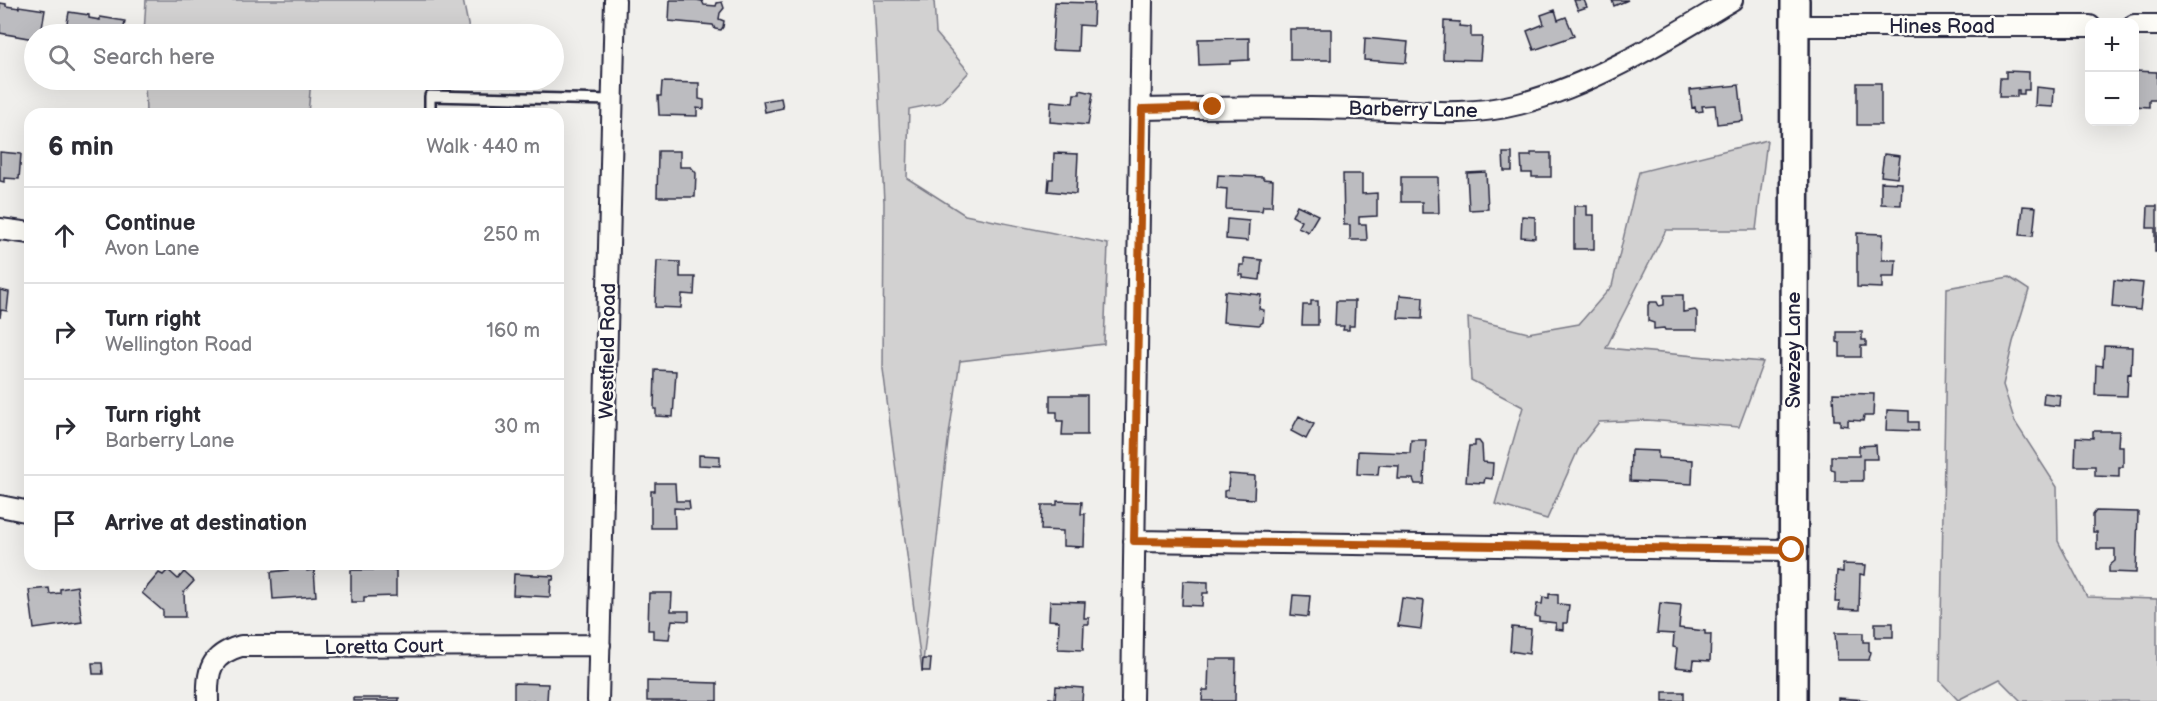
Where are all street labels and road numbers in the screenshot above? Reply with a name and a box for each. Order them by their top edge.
street label: Hines Road [1889,15,1995,39]
street label: Barberry Lane [1348,97,1478,123]
street label: Westfield Road [595,283,621,419]
street label: Swezey Lane [1782,292,1806,408]
street label: Loretta Court [324,634,444,660]

